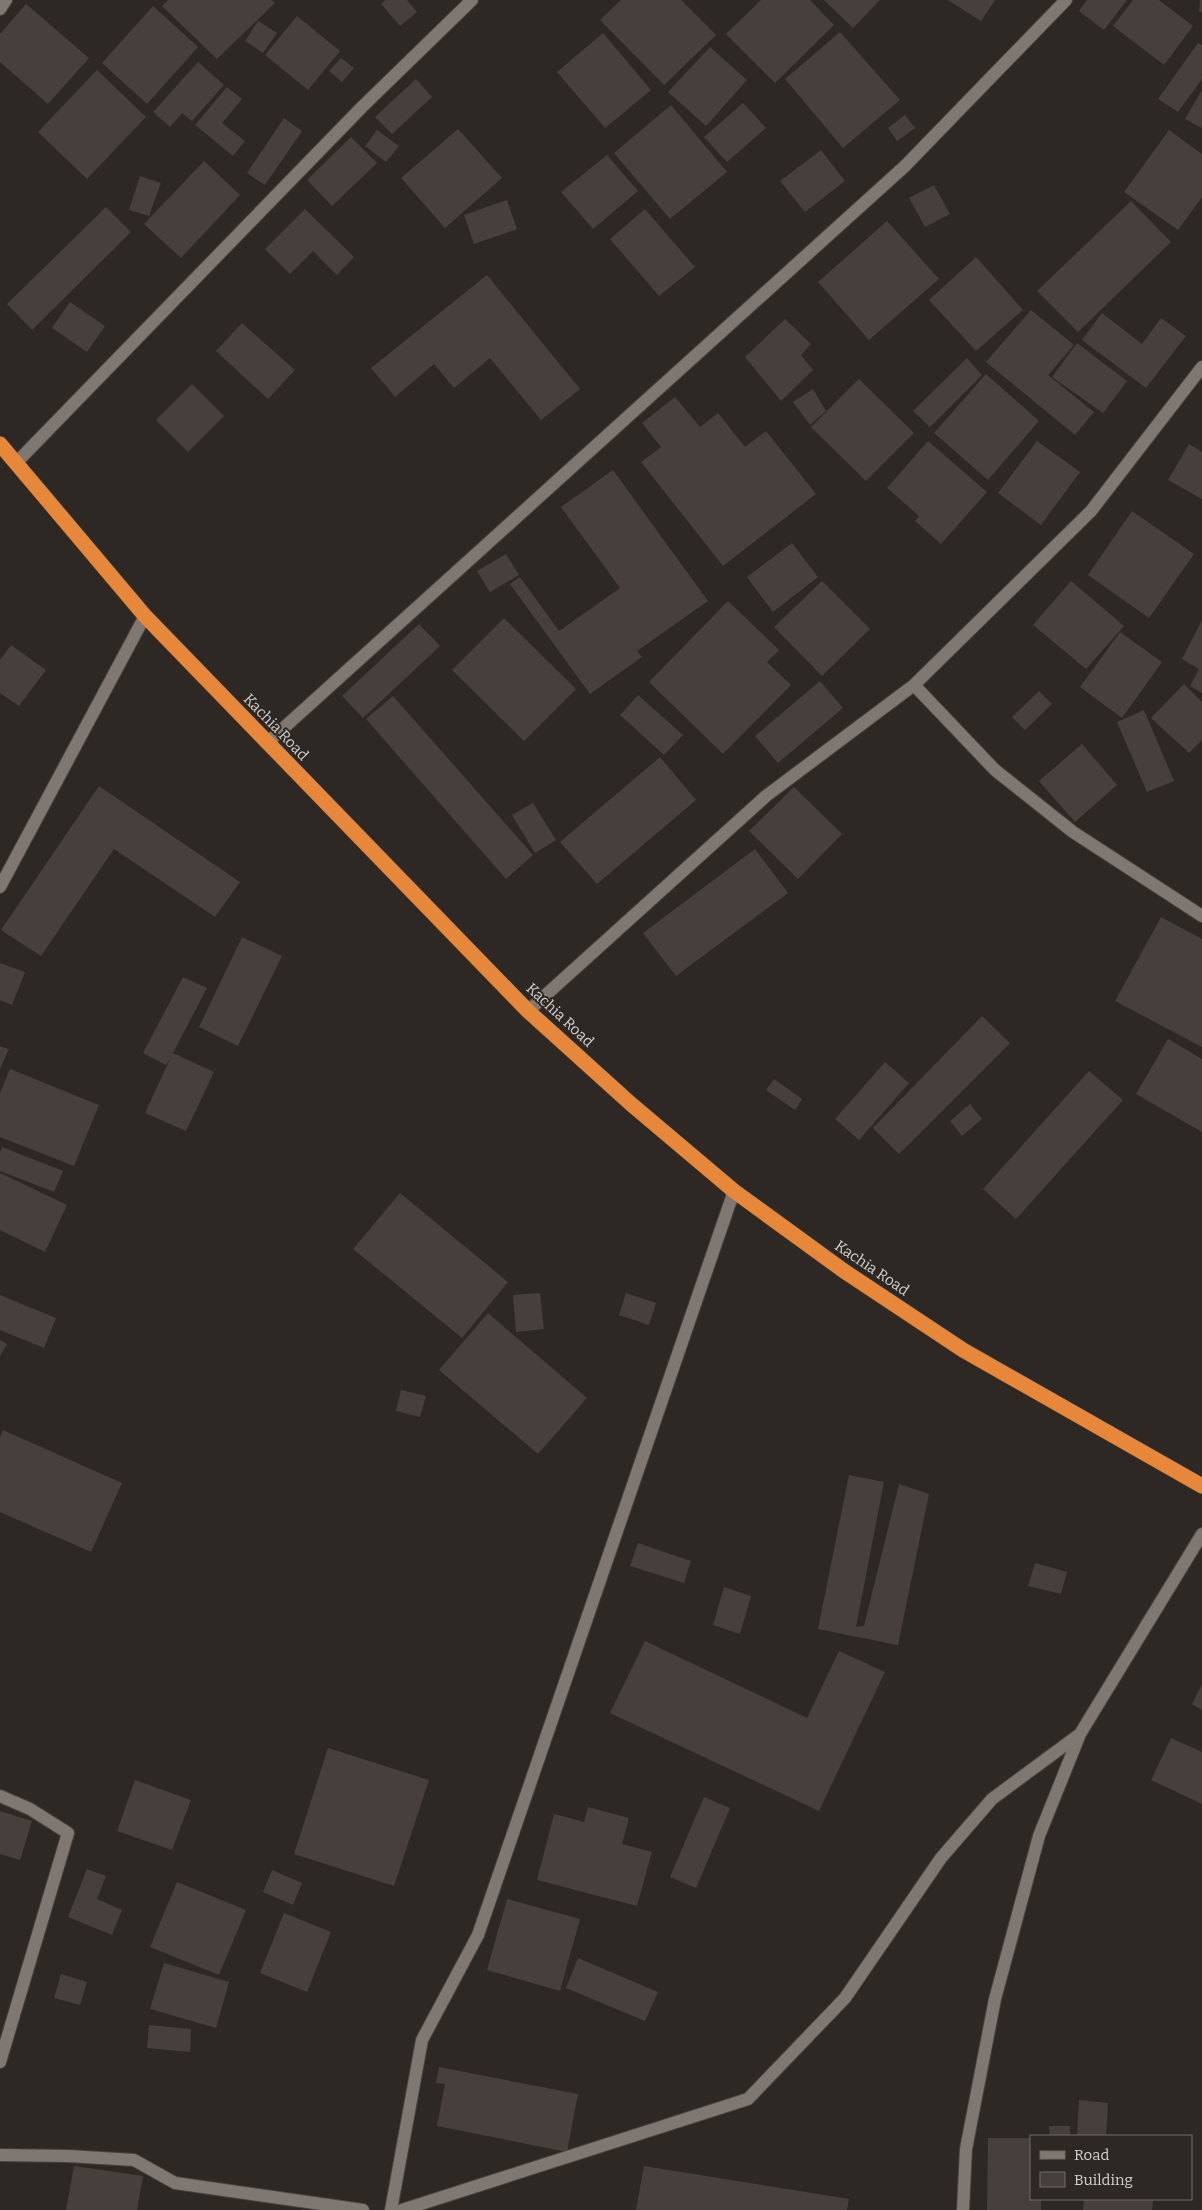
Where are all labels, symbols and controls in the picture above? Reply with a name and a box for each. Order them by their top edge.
street label: Kachia Road [240,690,312,764]
street label: Kachia Road [523,979,598,1051]
street label: Kachia Road [831,1237,913,1299]
legend [1030,2135,1192,2200]
text: Road [1074,2146,1109,2164]
text: Building [1074,2171,1133,2189]

